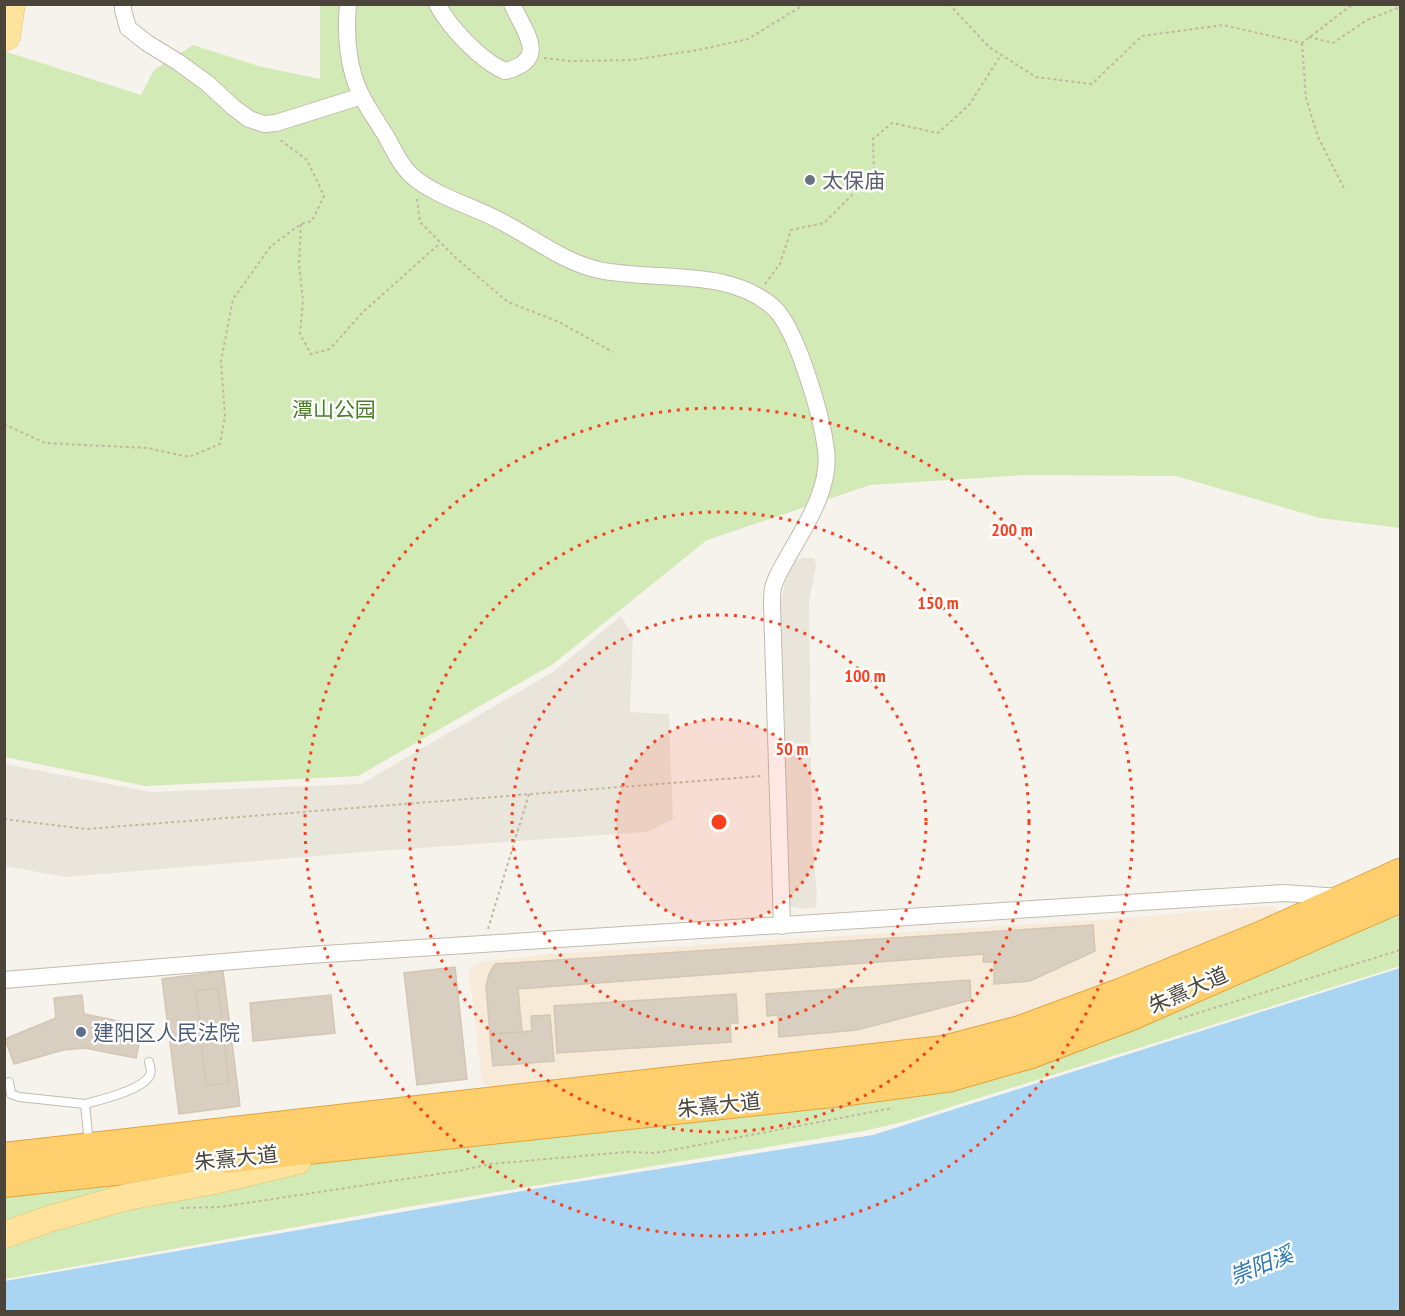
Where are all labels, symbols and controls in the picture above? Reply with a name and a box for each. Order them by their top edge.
place label: 太保庙 [822,167,885,194]
marker: 太保庙 [803,173,817,187]
park label: 潭山公园 [292,396,376,423]
text: 200 m [991,518,1033,541]
text: 150 m [917,591,959,614]
text: 100 m [844,664,886,687]
text: 50 m [776,737,808,760]
centre of rings [709,812,729,832]
street label: 朱熹大道 [1144,961,1232,1019]
place label: 建阳区人民法院 [93,1019,240,1046]
marker: 建阳区人民法院 [74,1025,88,1039]
street label: 朱熹大道 [676,1087,762,1123]
street label: 朱熹大道 [193,1140,279,1176]
water label: 崇阳溪 [1225,1239,1299,1290]

